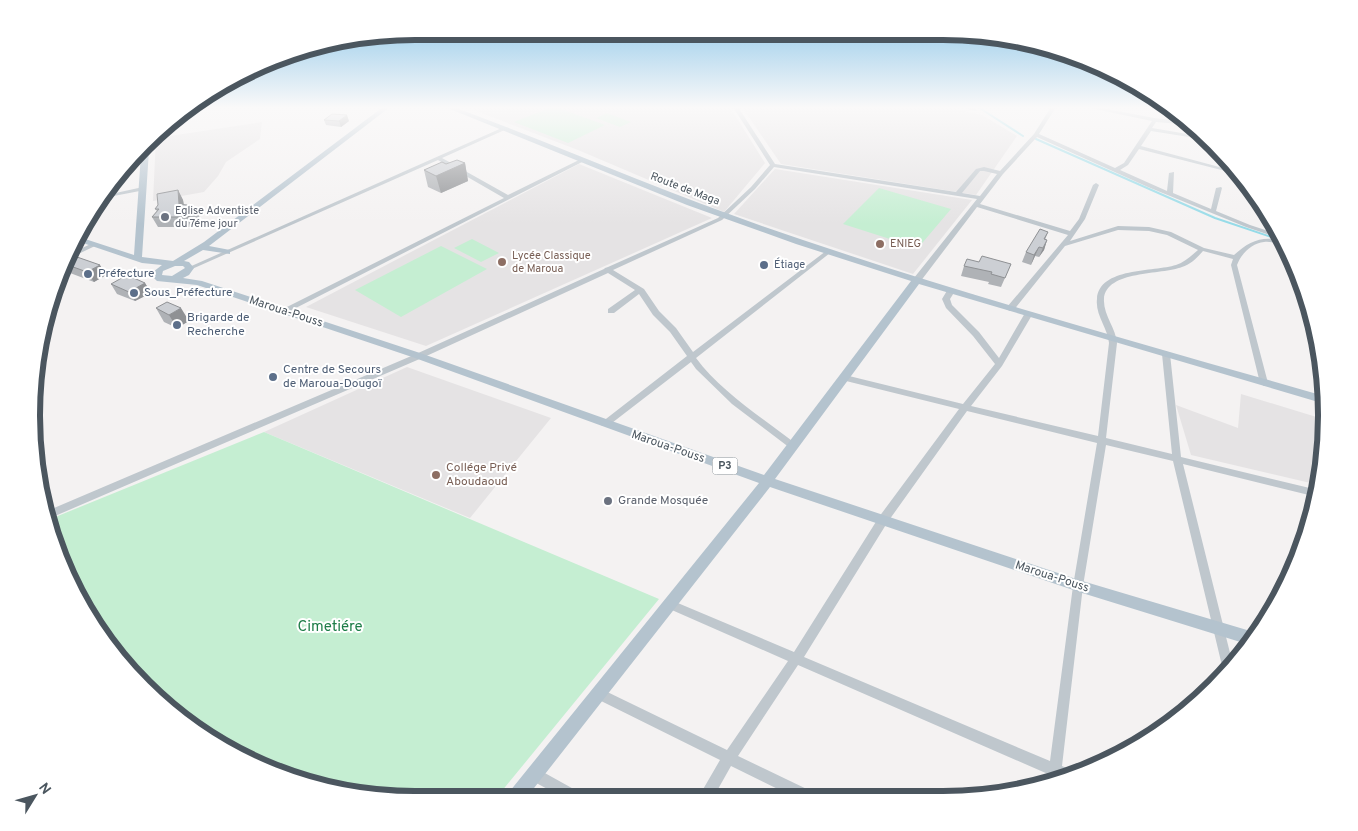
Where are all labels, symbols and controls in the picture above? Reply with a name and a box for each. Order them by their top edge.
street label: Route de Maga [648,169,722,209]
place label: Eglise Adventiste du 7éme jour [175,204,259,231]
marker: Eglise Adventiste du 7éme jour [159,211,171,223]
place label: ENIEG [890,237,921,251]
marker: ENIEG [874,238,886,250]
place label: Lycée Classique de Maroua [512,249,591,276]
marker: Lycée Classique de Maroua [496,256,508,268]
place label: Étiage [774,257,805,272]
marker: Étiage [758,259,770,271]
place label: Préfecture [98,266,155,282]
marker: Préfecture [82,268,94,280]
place label: Sous_Préfecture [144,285,232,301]
marker: Sous_Préfecture [128,287,140,299]
street label: Maroua-Pouss [247,293,325,331]
place label: Brigarde de Recherche [187,310,249,340]
marker: Brigarde de Recherche [171,319,183,331]
place label: Centre de Secours de Maroua-Dougoï [283,362,382,392]
marker: Centre de Secours de Maroua-Dougoï [267,371,279,383]
street label: Maroua-Pouss [629,427,707,467]
road number: P3 [712,458,738,474]
place label: Collége Privé Aboudaoud [446,460,517,490]
marker: Collége Privé Aboudaoud [430,469,442,481]
place label: Grande Mosquée [618,493,708,509]
marker: Grande Mosquée [602,495,614,507]
street label: Maroua-Pouss [1013,558,1091,596]
park label: Cimetiére [297,618,363,637]
north arrow [10,771,60,821]
text: N [34,780,54,798]

